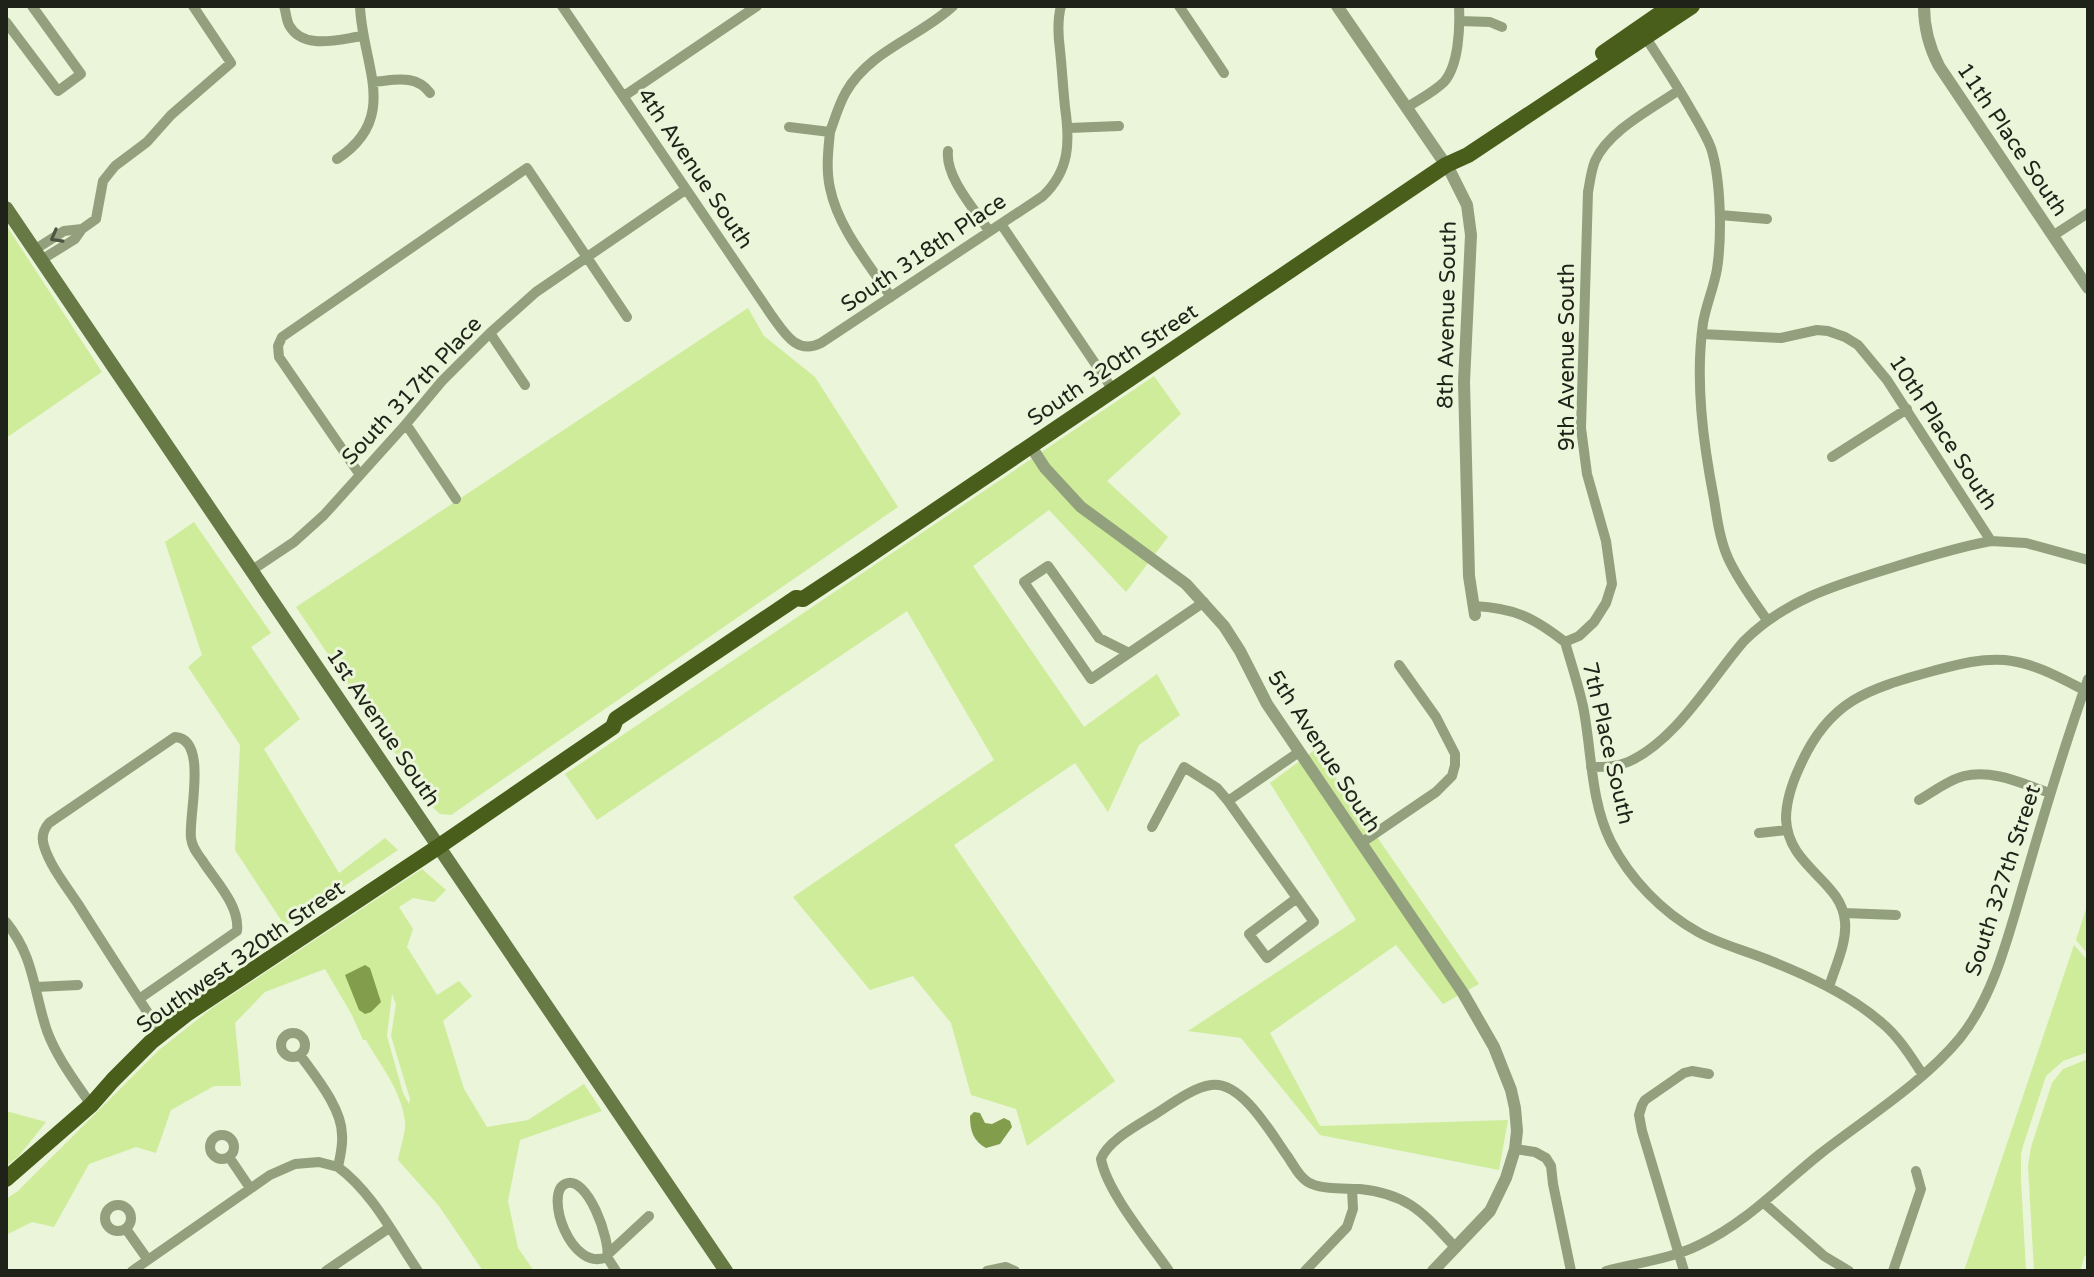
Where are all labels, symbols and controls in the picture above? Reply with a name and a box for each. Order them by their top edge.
street label: 11th Place South [1951,58,2073,221]
street label: 4th Avenue South [632,83,758,254]
street label: South 318th Place [836,188,1011,318]
street label: 8th Avenue South [1432,221,1462,409]
one-way arrow [50,228,64,243]
street label: 9th Avenue South [1554,263,1580,451]
street label: South 320th Street [1023,298,1203,431]
street label: South 317th Place [336,311,487,470]
street label: 10th Place South [1883,350,2003,515]
street label: 1st Avenue South [321,644,446,812]
street label: 7th Place South [1577,660,1639,827]
street label: 5th Avenue South [1262,666,1386,837]
street label: South 327th Street [1960,781,2046,979]
street label: Southwest 320th Street [131,875,350,1039]

